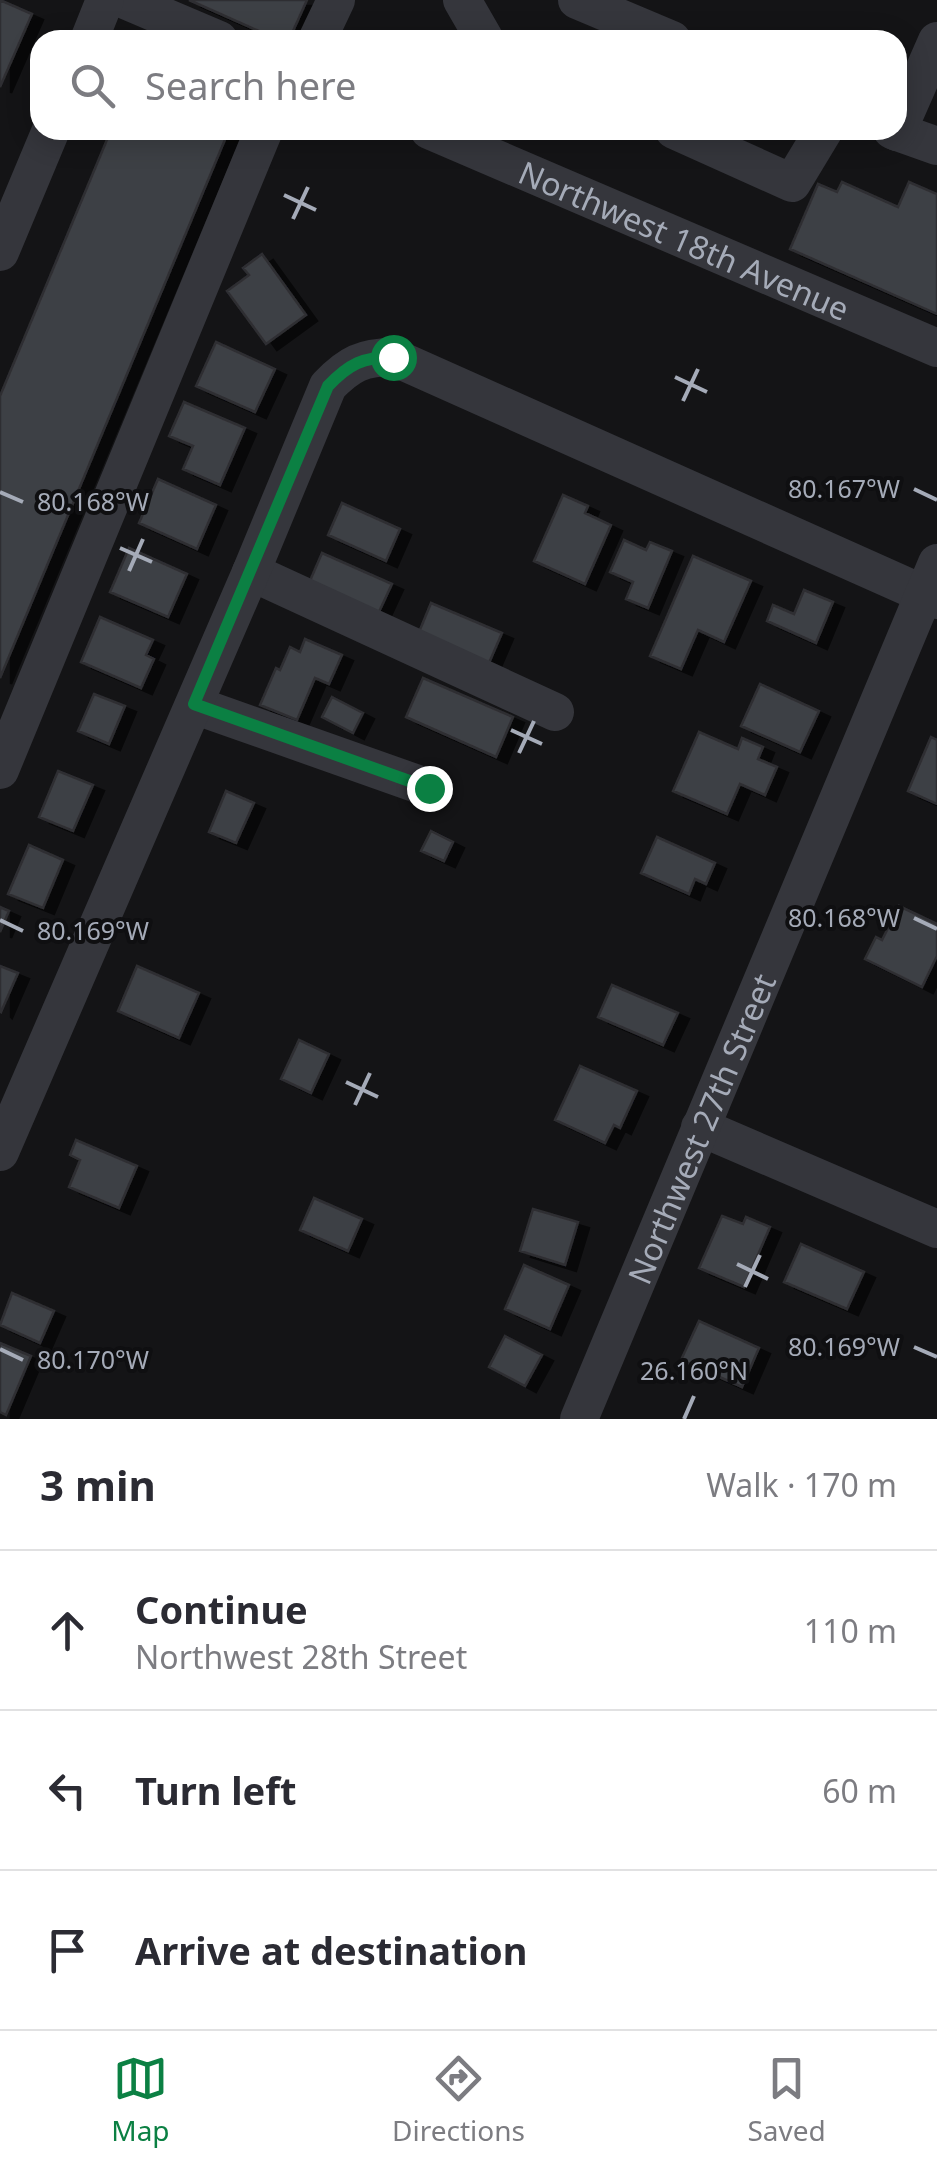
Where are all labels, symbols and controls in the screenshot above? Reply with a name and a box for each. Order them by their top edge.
search box [30,30,907,140]
icon: search [65,58,120,113]
text: Search here [145,59,356,111]
street label: Northwest 18th Avenue [513,150,856,329]
route start [371,335,417,381]
text: 80.167°W [788,471,900,505]
text: 80.168°W [37,484,149,518]
route end [407,766,453,812]
text: 80.168°W [788,900,900,934]
text: 80.169°W [37,913,149,947]
street label: Northwest 27th Street [617,967,785,1290]
text: 80.169°W [788,1329,900,1363]
text: 80.170°W [37,1342,149,1376]
text: 26.160°N [640,1353,748,1387]
text: 3 min [40,1456,156,1513]
text: Walk · 170 m [706,1463,897,1506]
text: Continue [135,1583,308,1635]
icon: ahead [40,1603,95,1658]
text: 110 m [804,1609,897,1652]
text: Northwest 28th Street [135,1635,467,1678]
icon: left [40,1763,95,1818]
text: Turn left [135,1764,297,1816]
text: 60 m [822,1769,897,1812]
icon: arrive [40,1923,95,1978]
text: Arrive at destination [135,1924,527,1976]
tab: Map [111,2051,170,2149]
tab: Directions [392,2051,525,2149]
tab: Saved [747,2051,826,2149]

